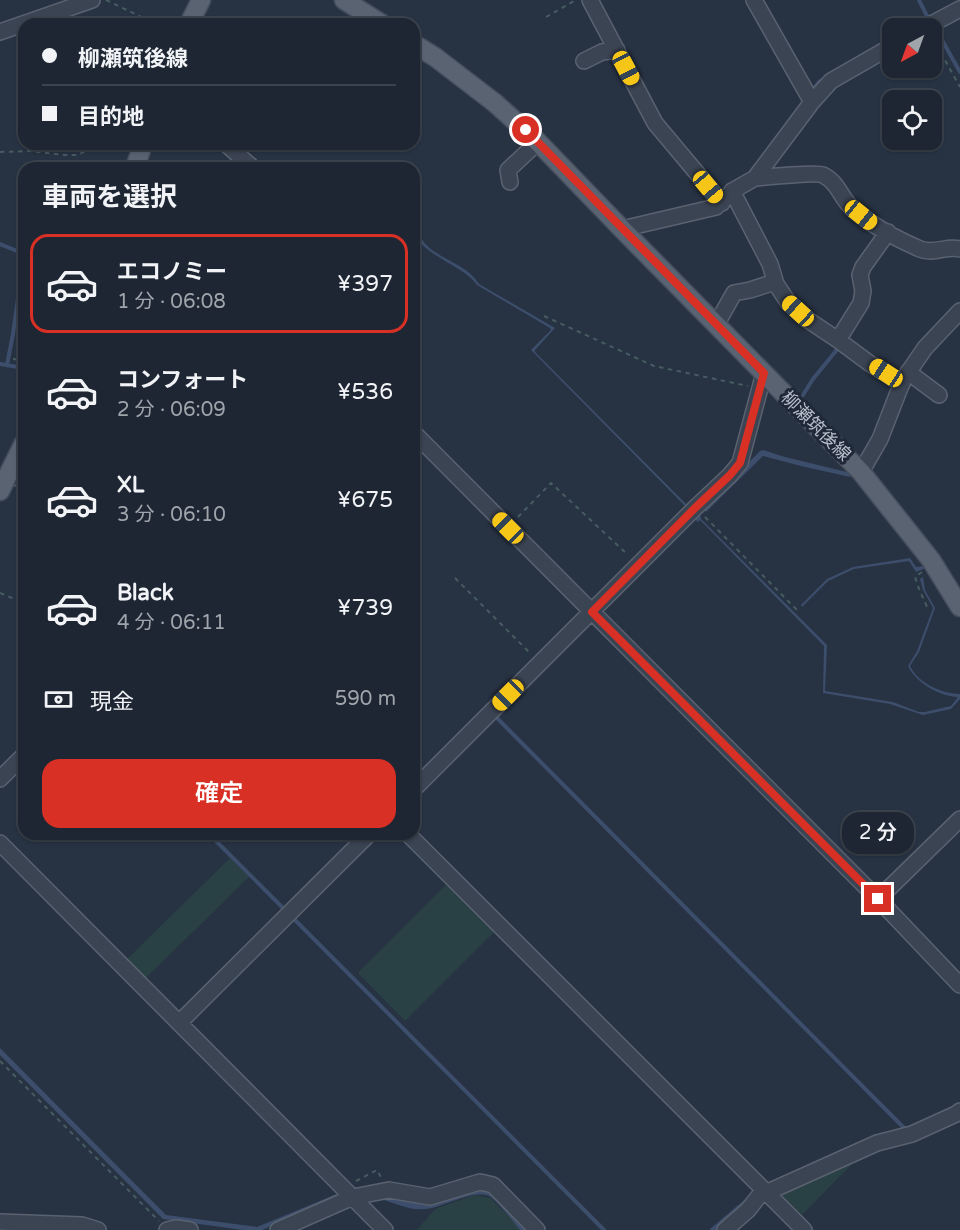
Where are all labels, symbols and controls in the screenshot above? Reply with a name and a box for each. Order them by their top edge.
north arrow [882,18,942,78]
map controls [882,18,942,150]
text: 柳瀬筑後線 [78,46,188,72]
car [610,48,642,88]
button: locate [882,90,942,150]
text: 目的地 [78,104,144,130]
route start [512,116,539,143]
car [690,167,726,207]
text: 車両を選択 [42,181,177,214]
car [841,197,881,233]
icon: car [45,257,99,311]
text: エコノミー [117,259,227,285]
text: ¥397 [337,271,393,297]
text: 1 分 · 06:08 [117,290,226,314]
car [779,292,817,330]
car [866,356,906,390]
icon: car [45,365,99,419]
text: コンフォート [117,367,248,393]
text: ¥536 [337,379,393,405]
street label: 柳瀬筑後線 [776,386,856,466]
text: 2 分 · 06:09 [117,398,226,422]
text: XL [117,472,144,498]
icon: car [45,473,99,527]
text: ¥675 [337,487,393,513]
text: 3 分 · 06:10 [117,503,226,527]
car [489,509,527,547]
text: Black [117,580,174,606]
icon: car [45,581,99,635]
text: ¥739 [337,595,393,621]
text: 4 分 · 06:11 [117,611,226,635]
car [489,676,527,714]
icon: cash [42,683,75,716]
text: 590 m [335,687,396,711]
text: 現金 [90,689,134,715]
button: 確定 [42,759,396,828]
callout: 2 分 [842,812,914,854]
text: 2 分 [859,821,897,845]
route end [864,885,891,912]

